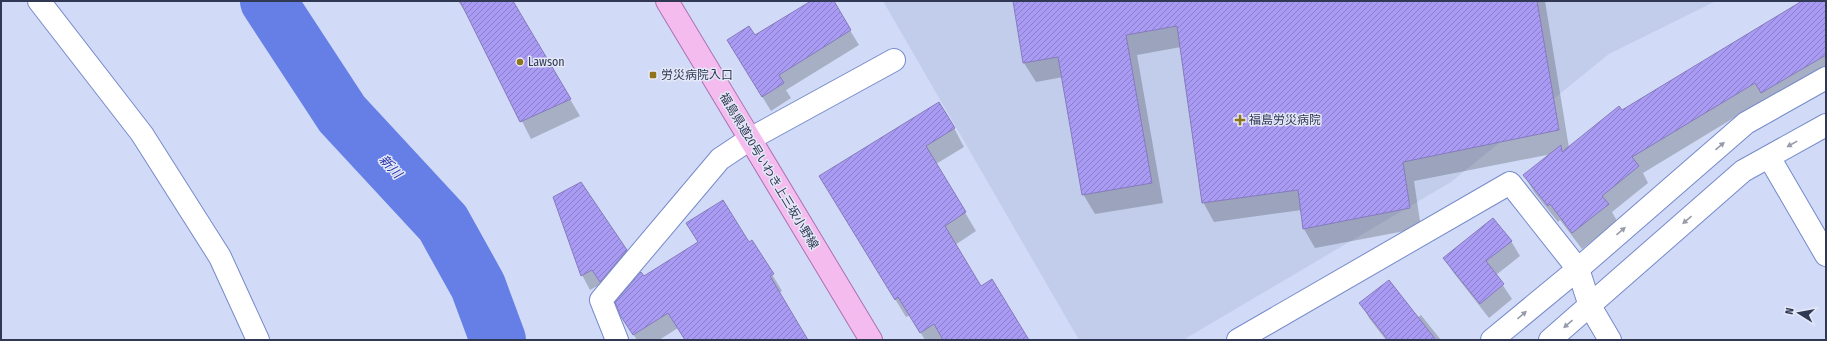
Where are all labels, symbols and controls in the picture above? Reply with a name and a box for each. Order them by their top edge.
place label: Lawson [528,55,565,69]
marker: Lawson [515,57,525,67]
place label: 労災病院入口 [661,68,733,82]
marker: 労災病院入口 [648,70,658,80]
street label: 福島県道20号いわき上三坂小野線 [717,90,821,252]
place label: 福島労災病院 [1249,113,1321,127]
marker: 福島労災病院 [1234,114,1246,126]
one-way arrow [1786,140,1798,147]
one-way arrow [1714,141,1725,150]
water label: 新川 [376,152,406,182]
one-way arrow [1683,215,1692,224]
one-way arrow [1616,226,1627,235]
north arrow [1779,293,1819,333]
text: N [1783,307,1797,316]
one-way arrow [1517,311,1528,320]
one-way arrow [1563,319,1574,328]

